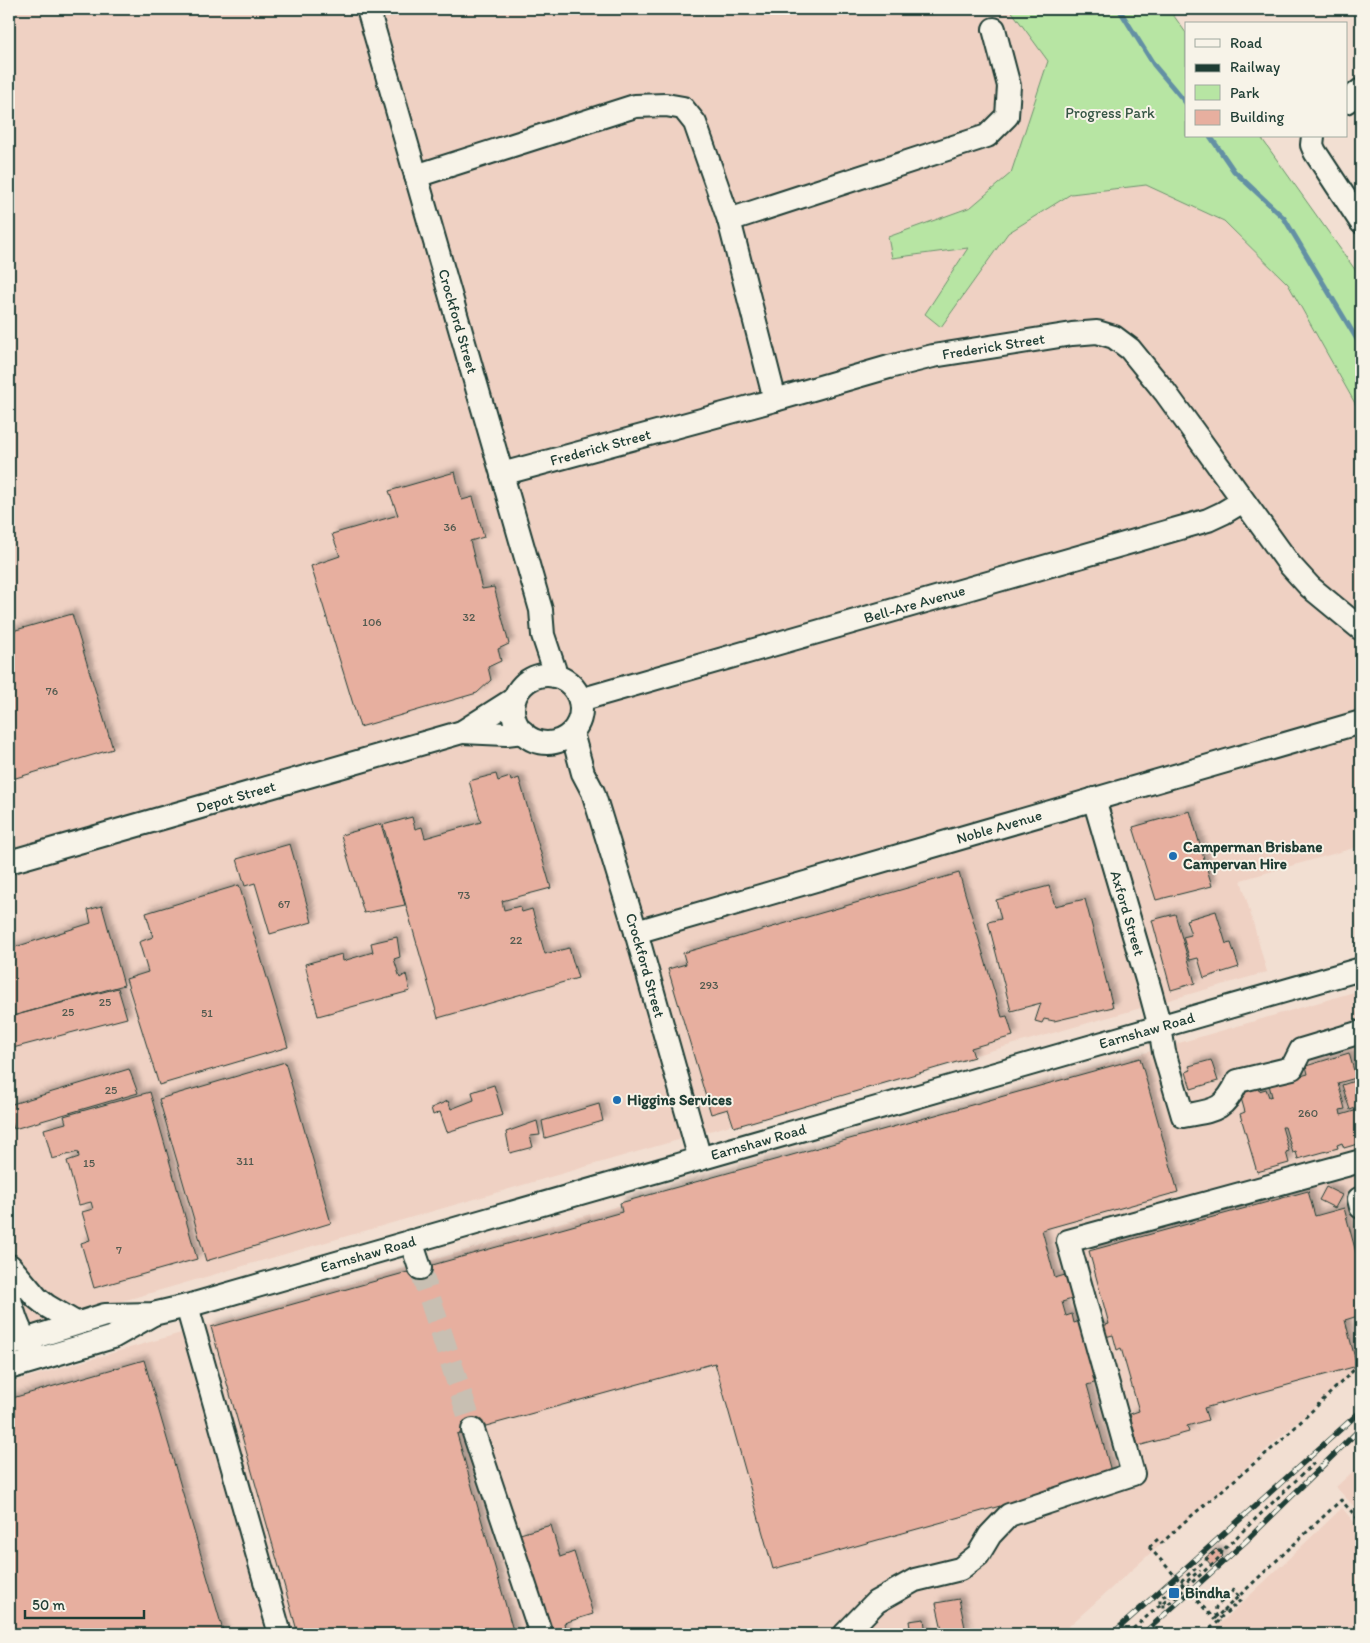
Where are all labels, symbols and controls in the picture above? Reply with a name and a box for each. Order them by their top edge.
legend [1185,22,1348,138]
text: Road [1230,34,1263,52]
text: Railway [1230,58,1280,76]
text: Park [1230,84,1260,102]
park label: Progress Park [1065,104,1155,122]
text: Building [1230,108,1284,126]
street label: Crockford Street [434,267,482,376]
street label: Frederick Street [941,329,1046,363]
street label: Frederick Street [548,425,653,470]
house number: 36 [444,520,456,534]
street label: Bell-Are Avenue [862,581,967,627]
house number: 32 [463,610,476,624]
house number: 106 [362,615,382,629]
house number: 76 [46,684,58,698]
street label: Depot Street [194,777,278,817]
street label: Noble Avenue [954,806,1044,848]
place label: Camperman Brisbane Campervan Hire [1183,838,1322,874]
marker: Camperman Brisbane Campervan Hire [1167,850,1179,862]
street label: Axford Street [1106,868,1149,958]
house number: 73 [458,888,471,902]
house number: 67 [278,897,290,911]
street label: Crockford Street [622,911,669,1020]
house number: 22 [510,933,523,947]
house number: 293 [699,978,719,992]
house number: 25 [99,995,111,1009]
house number: 25 [62,1005,74,1019]
house number: 51 [201,1006,213,1020]
street label: Earnshaw Road [1097,1008,1197,1053]
house number: 25 [105,1083,117,1097]
place label: Higgins Services [627,1091,732,1110]
marker: Higgins Services [611,1094,623,1106]
house number: 260 [1298,1106,1318,1120]
street label: Earnshaw Road [709,1120,808,1164]
house number: 311 [236,1154,254,1168]
house number: 15 [83,1156,95,1170]
street label: Earnshaw Road [318,1232,418,1276]
house number: 7 [116,1243,122,1257]
place label: Bindha [1185,1584,1231,1602]
marker: Bindha [1167,1586,1181,1600]
scale bar [25,1588,144,1620]
text: 50 m [32,1596,65,1614]

